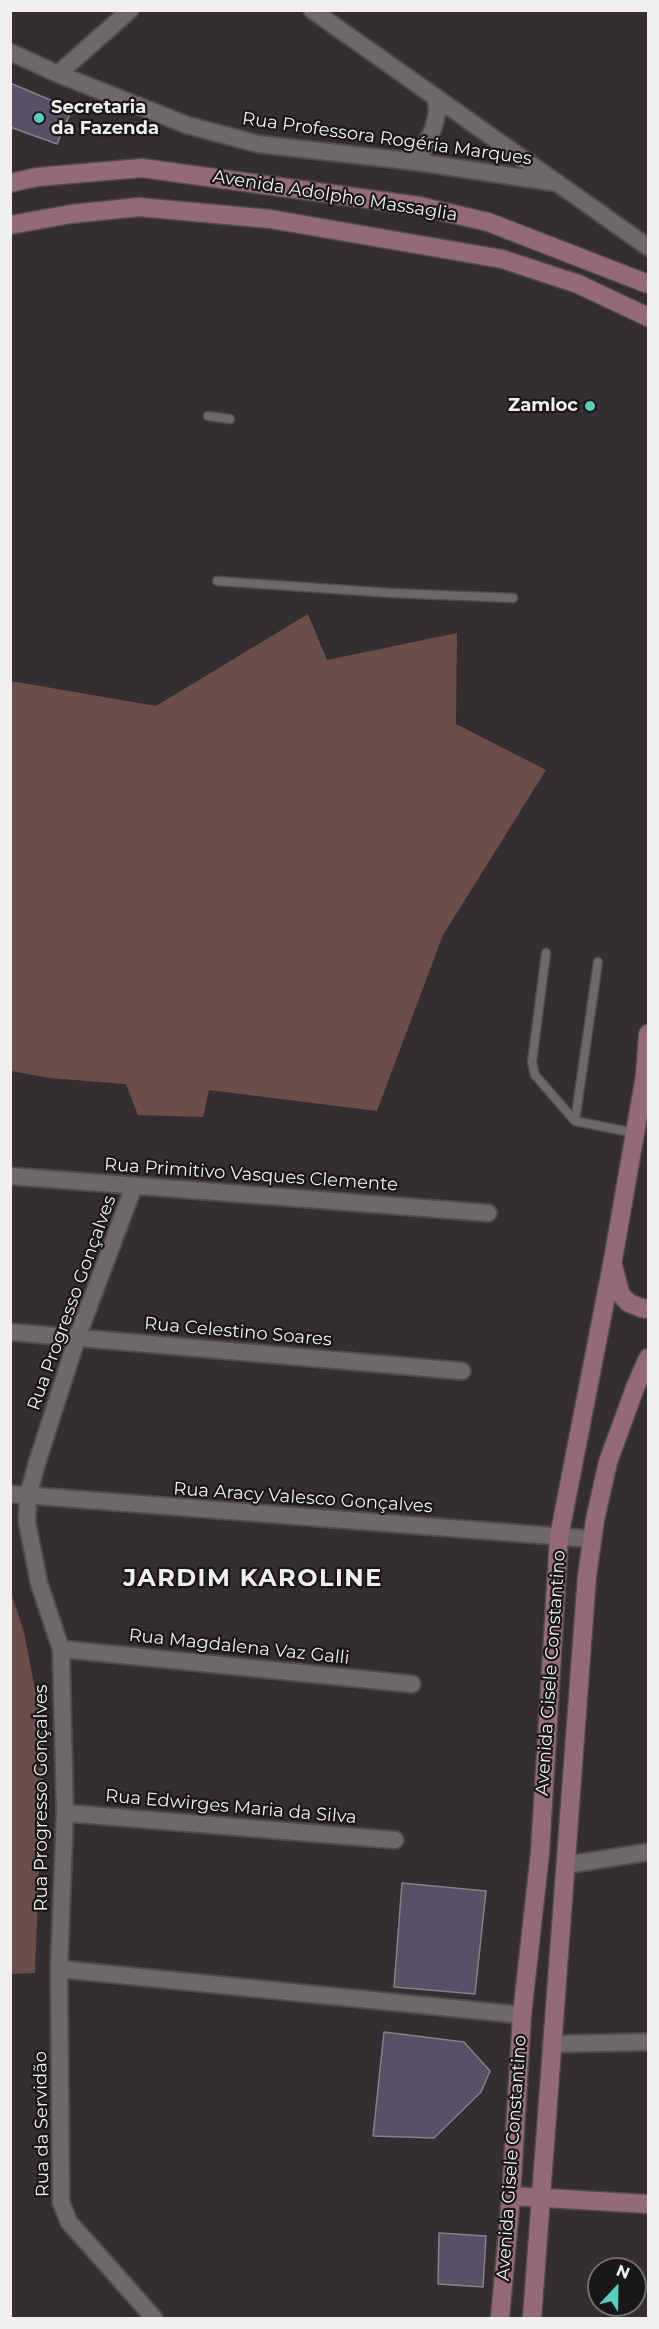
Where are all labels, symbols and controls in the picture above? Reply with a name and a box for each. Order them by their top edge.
place label: Secretaria da Fazenda [51,97,159,140]
street label: Rua Professora Rogéria Marques [241,108,533,170]
marker: Secretaria da Fazenda [32,111,46,125]
street label: Avenida Adolpho Massaglia [211,166,459,226]
place label: Zamloc [508,395,578,417]
marker: Zamloc [583,399,597,413]
street label: Rua Primitivo Vasques Clemente [103,1154,399,1196]
street label: Rua Progresso Gonçalves [23,1193,121,1413]
street label: Rua Celestino Soares [143,1313,333,1351]
street label: Rua Aracy Valesco Gonçalves [173,1478,433,1518]
street label: Avenida Gisele Constantino [532,1549,570,1797]
district label: JARDIM KAROLINE [123,1565,383,1593]
street label: Rua Magdalena Vaz Galli [128,1625,350,1669]
street label: Rua Progresso Gonçalves [31,1684,53,1912]
street label: Rua Edwirges Maria da Silva [104,1785,358,1829]
street label: Avenida Gisele Constantino [493,2034,531,2282]
street label: Rua da Servidão [30,2051,54,2197]
north arrow [587,2257,647,2317]
text: N [614,2260,633,2283]

